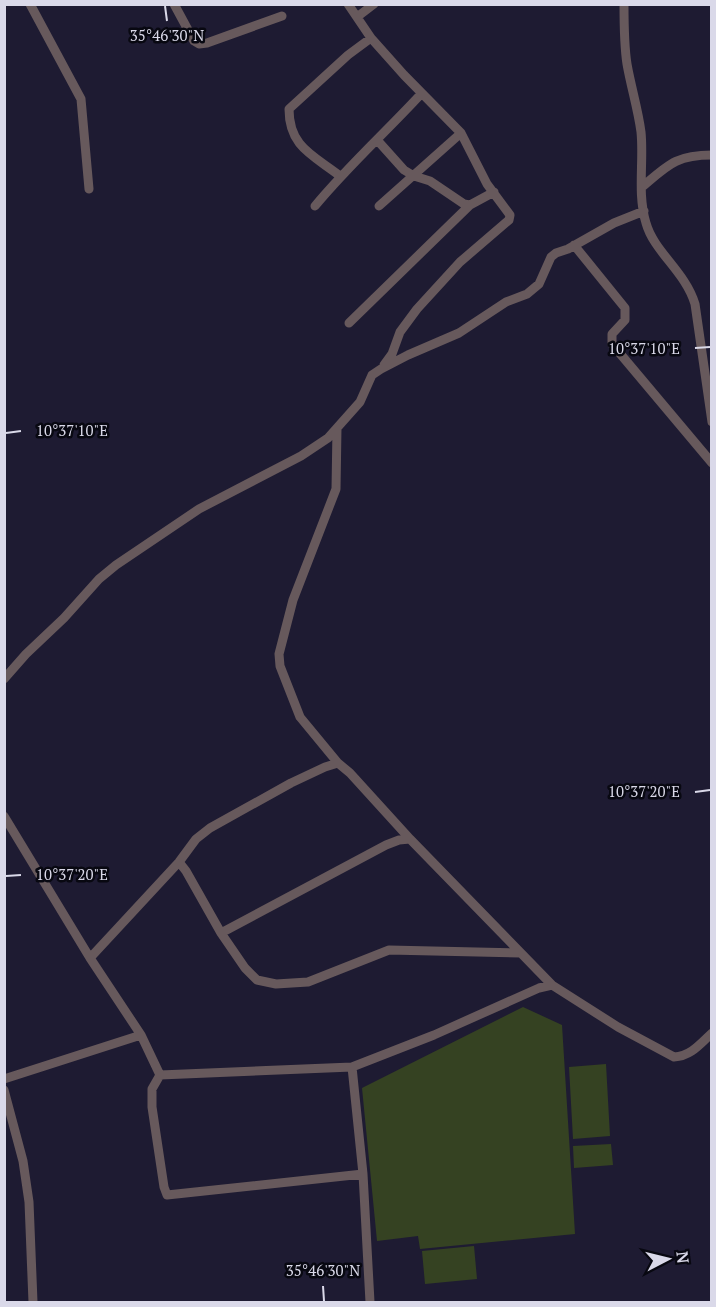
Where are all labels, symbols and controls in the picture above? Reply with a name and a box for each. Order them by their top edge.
text: 35°46'30"N [130,25,204,45]
text: 10°37'10"E [608,338,680,358]
text: 10°37'10"E [36,420,108,440]
text: 10°37'20"E [608,781,680,801]
text: 10°37'20"E [36,864,108,884]
north arrow [638,1229,698,1289]
text: N [671,1250,695,1265]
text: 35°46'30"N [286,1260,360,1280]

